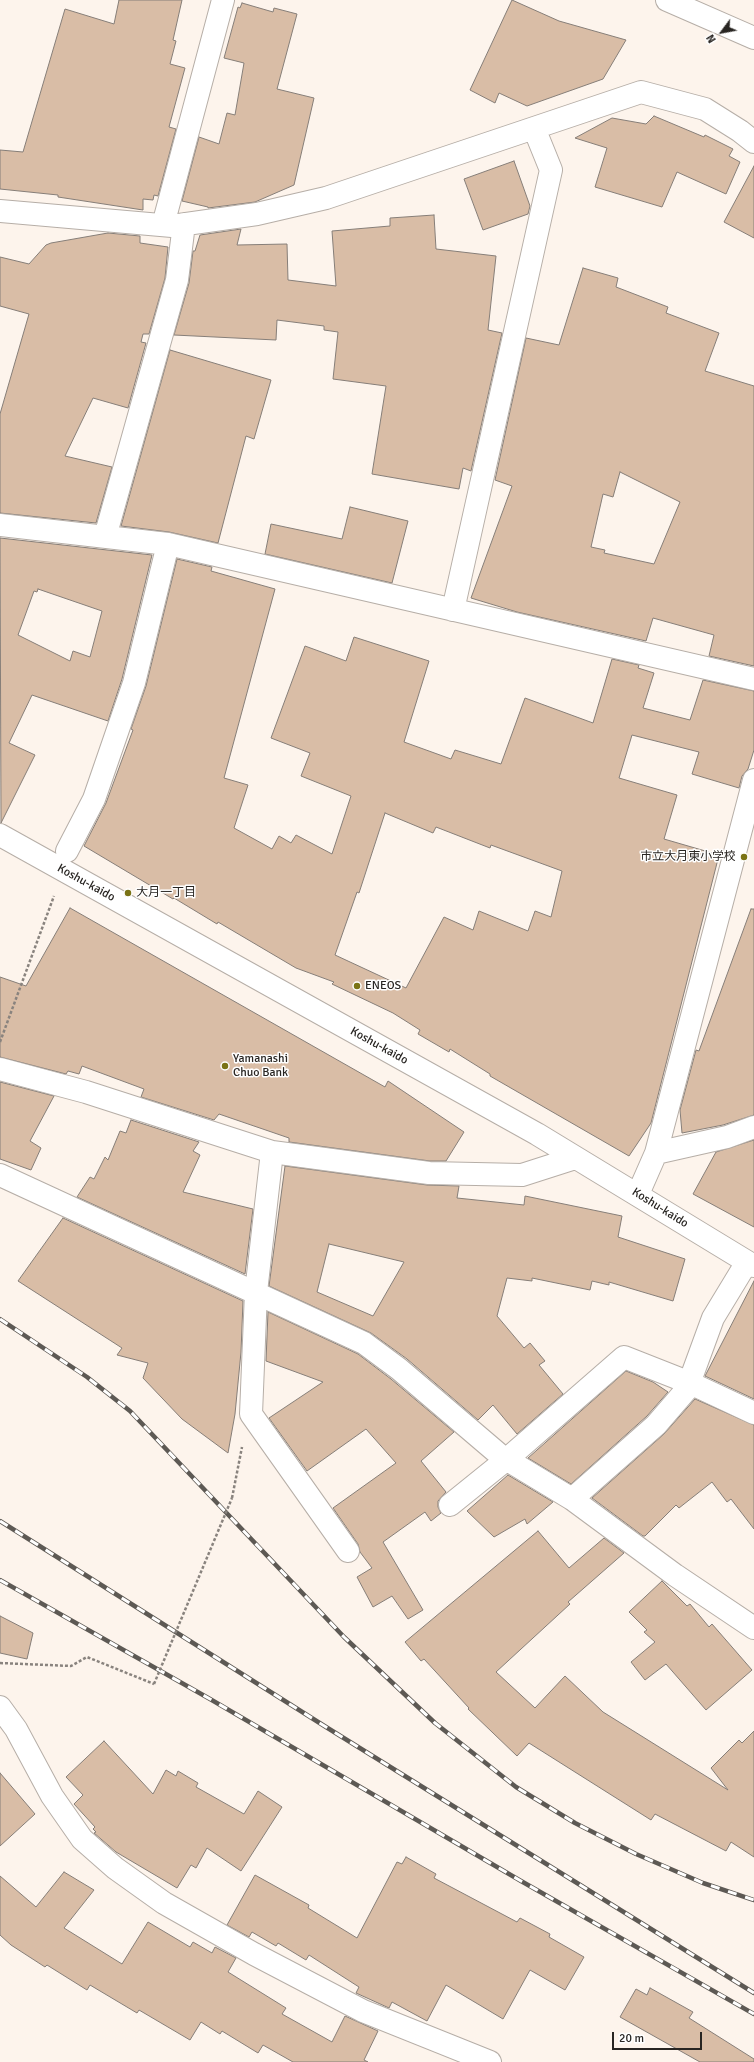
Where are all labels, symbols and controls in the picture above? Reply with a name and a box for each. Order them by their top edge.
north arrow [702,12,742,52]
text: N [704,32,719,45]
place label: 市立大月東小学校 [640,850,736,864]
marker: 市立大月東小学校 [739,852,749,862]
street label: Koshu-kaido [55,861,117,905]
place label: 大月一丁目 [136,886,196,900]
marker: 大月一丁目 [123,888,133,898]
place label: ENEOS [365,979,401,993]
marker: ENEOS [352,981,362,991]
street label: Koshu-kaido [348,1024,410,1068]
place label: Yamanashi Chuo Bank [233,1052,288,1080]
marker: Yamanashi Chuo Bank [220,1061,230,1071]
street label: Koshu-kaido [629,1185,691,1231]
scale bar [614,2024,704,2050]
text: 20 m [619,2031,644,2046]

